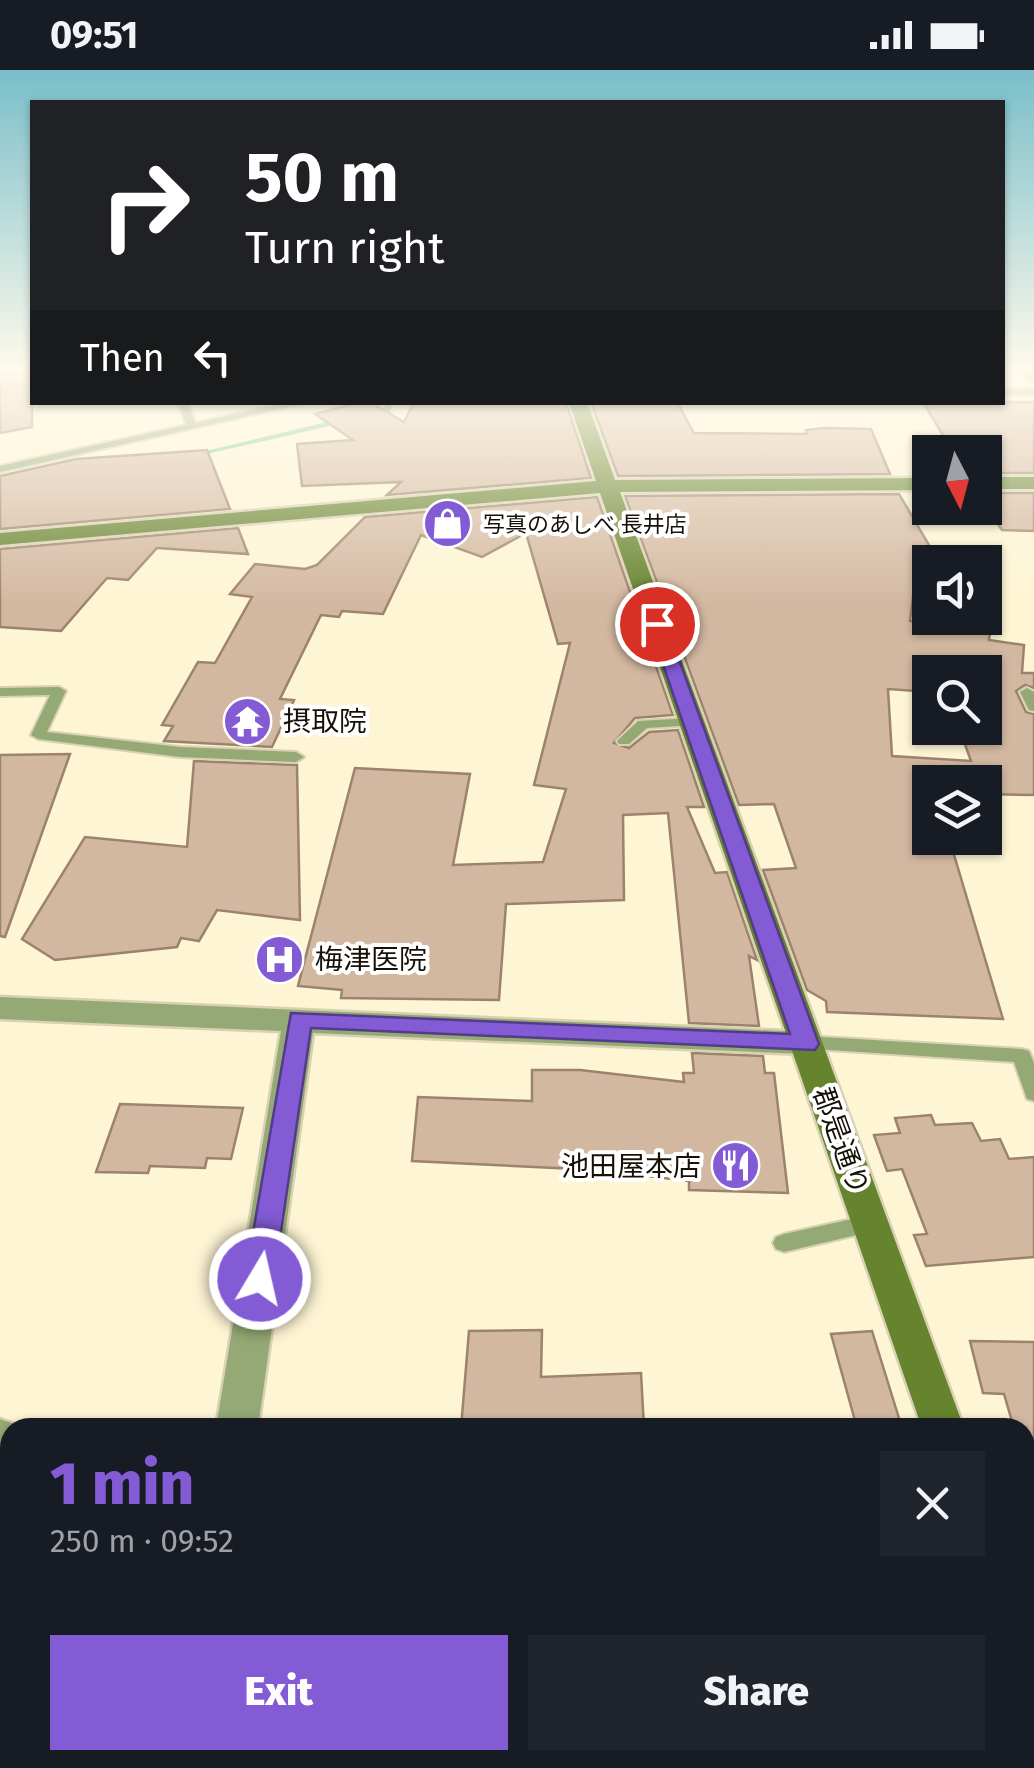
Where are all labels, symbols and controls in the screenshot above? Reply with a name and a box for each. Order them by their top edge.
text: 09:51 [50,12,138,58]
text: 50 m [245,136,399,220]
icon: right [80,140,210,270]
text: Turn right [245,221,444,275]
icon: left [185,330,240,385]
text: Then [80,335,165,381]
north arrow [912,435,1002,525]
map controls [912,435,1002,855]
shop icon: 写真のあしべ 長井店 [422,498,474,550]
place label: 写真のあしべ 長井店 [483,511,687,538]
button: sound [912,545,1002,635]
pin [615,582,700,667]
icon: arrive [630,597,685,652]
button: search [912,655,1002,745]
temple icon: 摂取院 [222,695,274,747]
place label: 摂取院 [283,705,367,738]
button: layers [912,765,1002,855]
hospital icon: 梅津医院 [254,933,306,985]
place label: 梅津医院 [315,943,427,976]
street label: 郡是通り [806,1083,876,1199]
restaurant icon: 池田屋本店 [710,1140,762,1192]
place label: 池田屋本店 [561,1150,701,1183]
position arrow [208,1227,312,1331]
text: 1 min [50,1448,194,1520]
button: close [880,1451,985,1556]
text: 250 m · 09:52 [50,1522,234,1560]
button: Exit [50,1635,508,1750]
button: Share [528,1635,985,1750]

